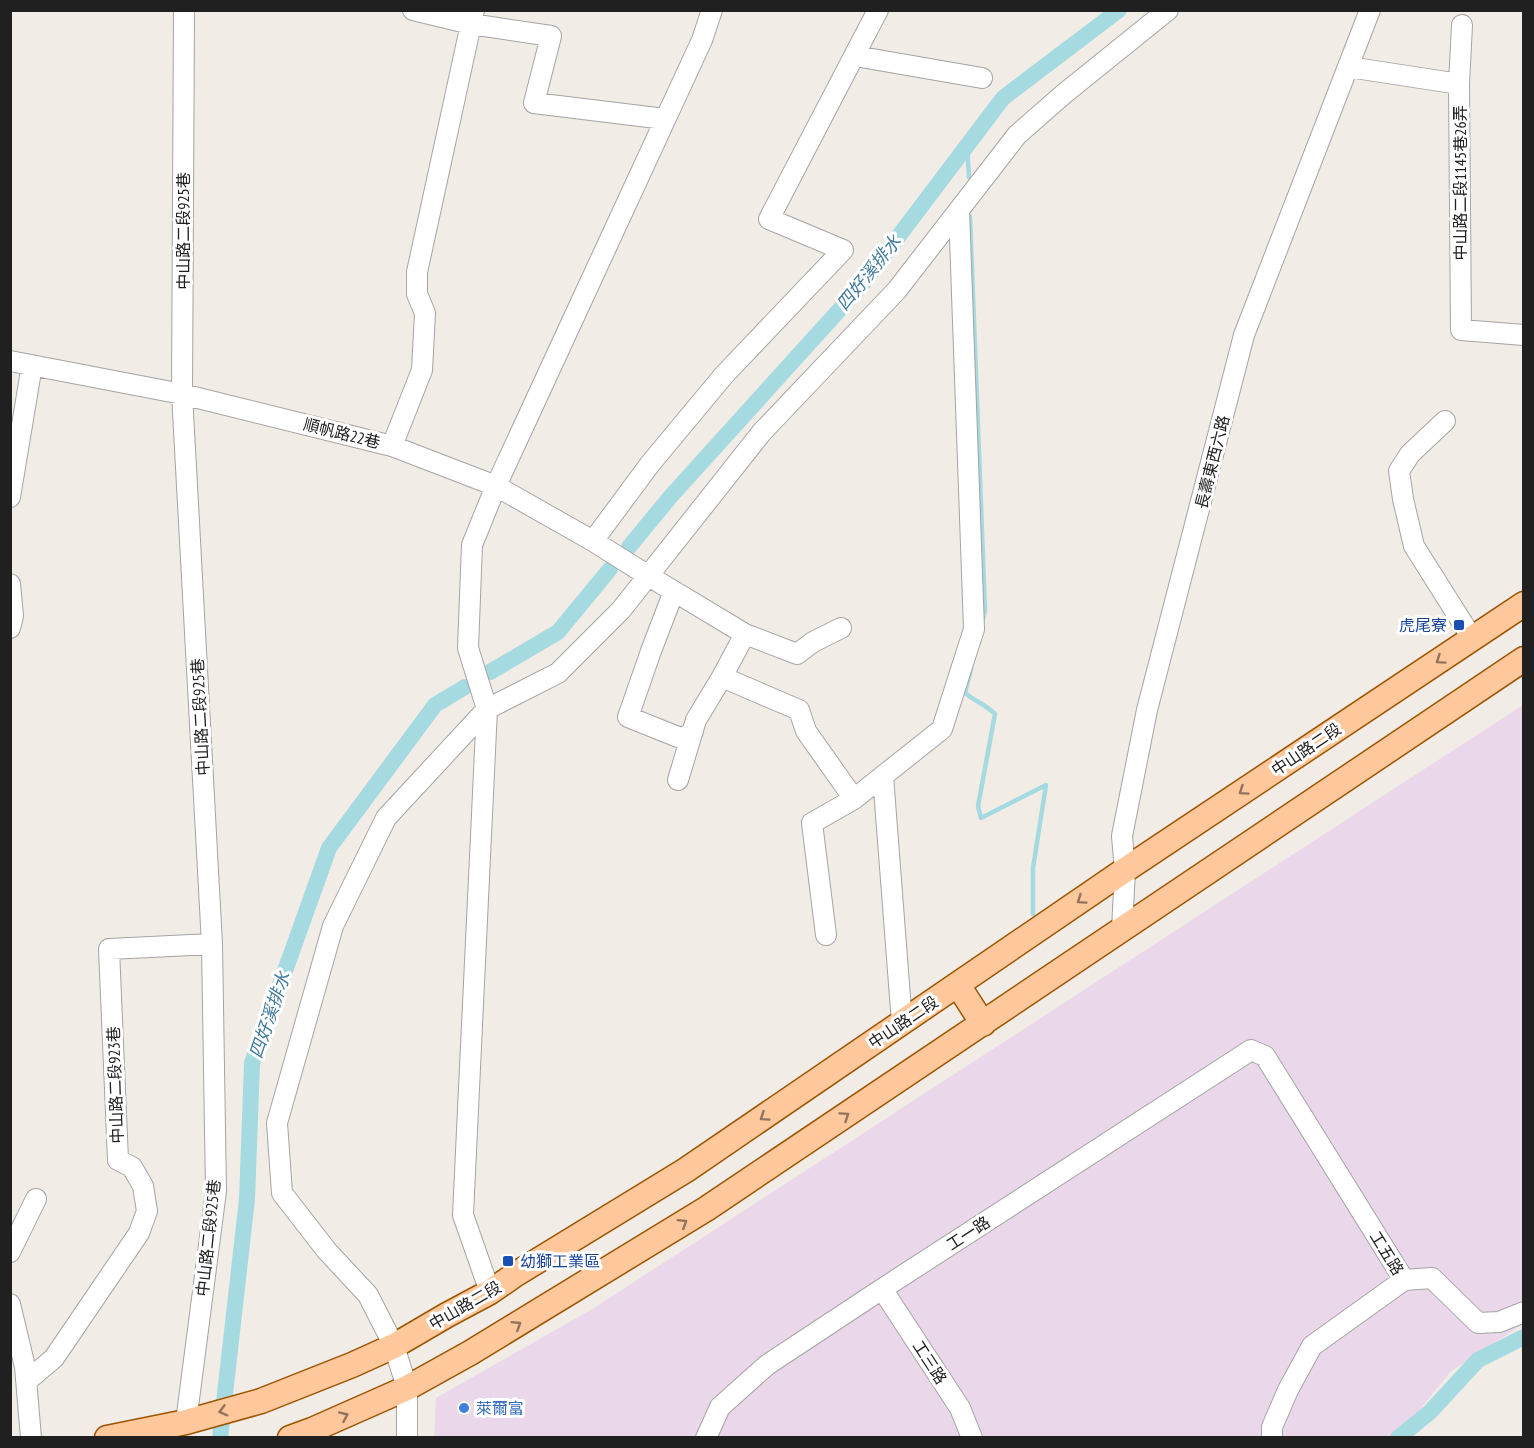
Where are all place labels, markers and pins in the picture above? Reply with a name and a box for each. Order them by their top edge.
place label: 虎尾寮 [1399,615,1447,635]
marker: 虎尾寮 [1452,618,1466,632]
place label: 幼獅工業區 [520,1251,600,1271]
marker: 幼獅工業區 [501,1254,515,1268]
place label: 萊爾富 [476,1398,524,1418]
marker: 萊爾富 [457,1401,471,1415]

